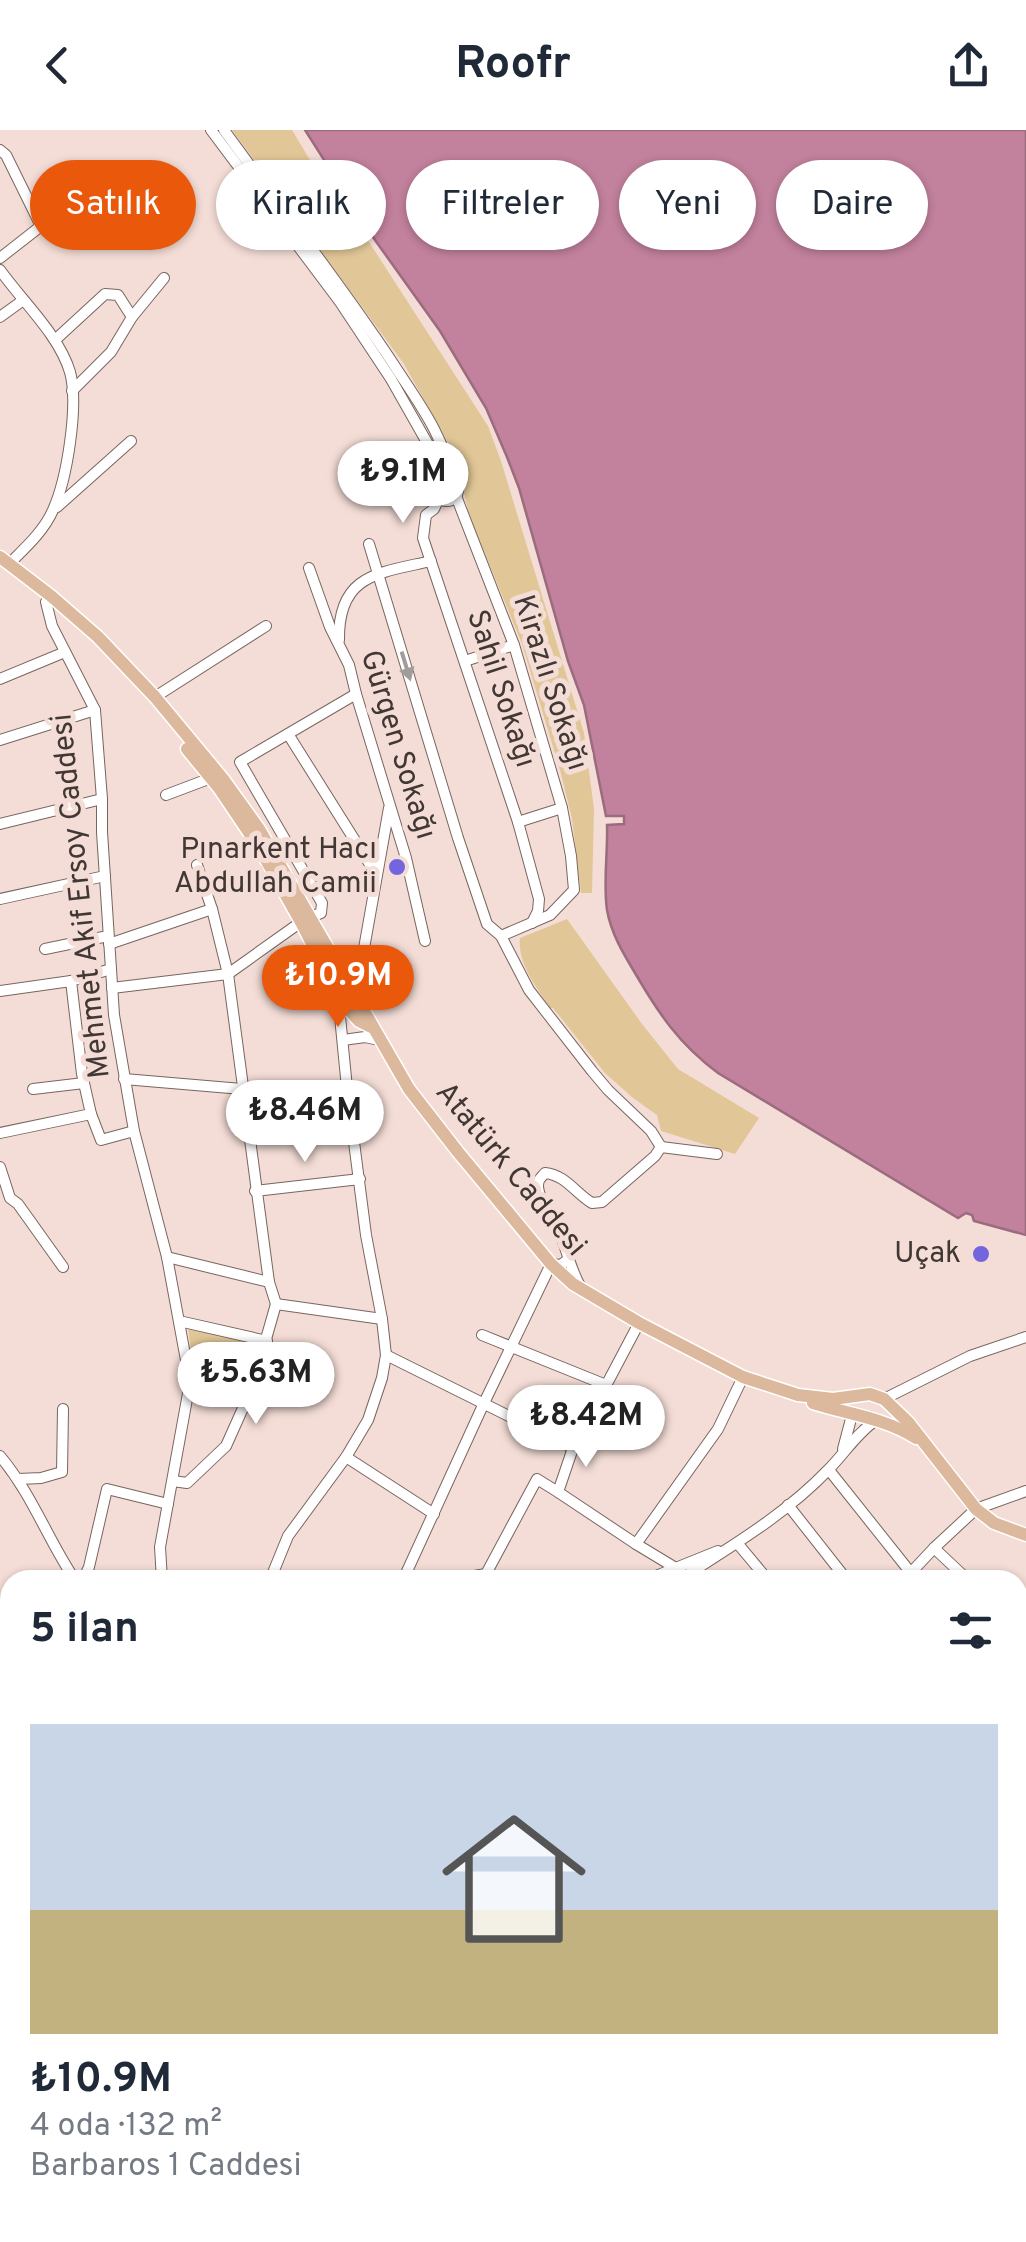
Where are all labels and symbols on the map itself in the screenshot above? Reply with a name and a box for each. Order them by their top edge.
pin: ₺9.1M [333,441,473,526]
street label: Kirazlı Sokağı [503,591,595,775]
street label: Sahil Sokağı [457,606,543,772]
street label: Gürgen Sokağı [351,646,443,844]
one-way arrow [399,651,414,682]
street label: Mehmet Akif Ersoy Caddesi [44,712,120,1080]
place label: Pınarkent Hacı Abdullah Camii [174,832,377,903]
marker: Pınarkent Hacı Abdullah Camii [386,856,408,878]
pin: ₺10.9M [257,945,419,1030]
street label: Atatürk Caddesi [426,1075,594,1265]
pin: ₺8.46M [224,1080,386,1165]
place label: Uçak [894,1236,961,1273]
marker: Uçak [970,1243,992,1265]
pin: ₺5.63M [175,1342,337,1427]
pin: ₺8.42M [505,1385,667,1470]

